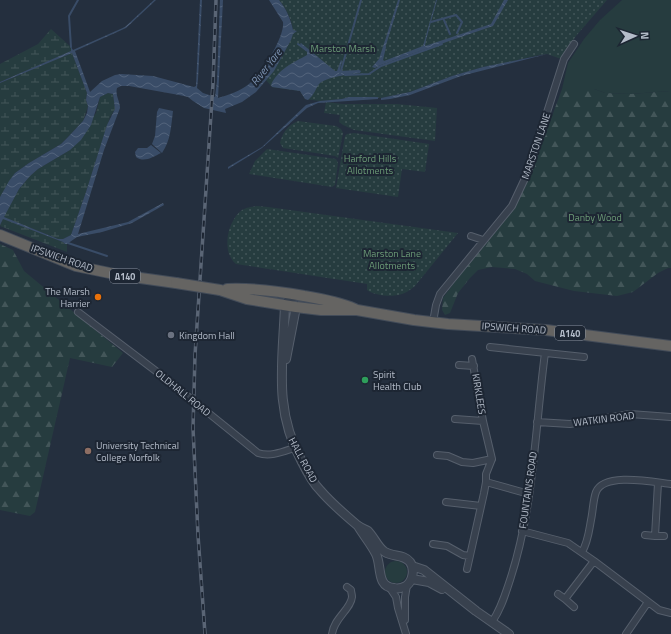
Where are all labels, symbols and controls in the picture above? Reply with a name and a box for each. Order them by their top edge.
north arrow [615,16,655,56]
text: N [637,31,653,40]
park label: Marston Marsh [311,41,375,56]
water label: River Yare [246,44,286,89]
street label: MARSTON LANE [518,110,555,181]
park label: Harford Hills Allotments [344,151,397,178]
park label: Danby Wood [568,210,622,225]
street label: IPSWICH ROAD [29,240,95,276]
park label: Marston Lane Allotments [363,246,421,273]
road number: A140 [110,269,140,283]
place label: The Marsh Harrier [45,284,91,311]
marker: The Marsh Harrier [93,292,103,302]
street label: IPSWICH ROAD [481,318,547,338]
road number: A140 [555,326,585,340]
place label: Kingdom Hall [179,328,235,343]
marker: Kingdom Hall [166,330,176,340]
street label: OLDHALL ROAD [152,366,214,420]
place label: Spirit Health Club [373,367,421,394]
street label: KIRKLEES [468,372,490,416]
marker: Spirit Health Club [360,375,370,385]
street label: WATKIN ROAD [573,408,635,430]
street label: HALL ROAD [285,435,321,485]
place label: University Technical College Norfolk [96,438,179,465]
marker: University Technical College Norfolk [83,446,93,456]
street label: FOUNTAINS ROAD [515,451,541,529]

